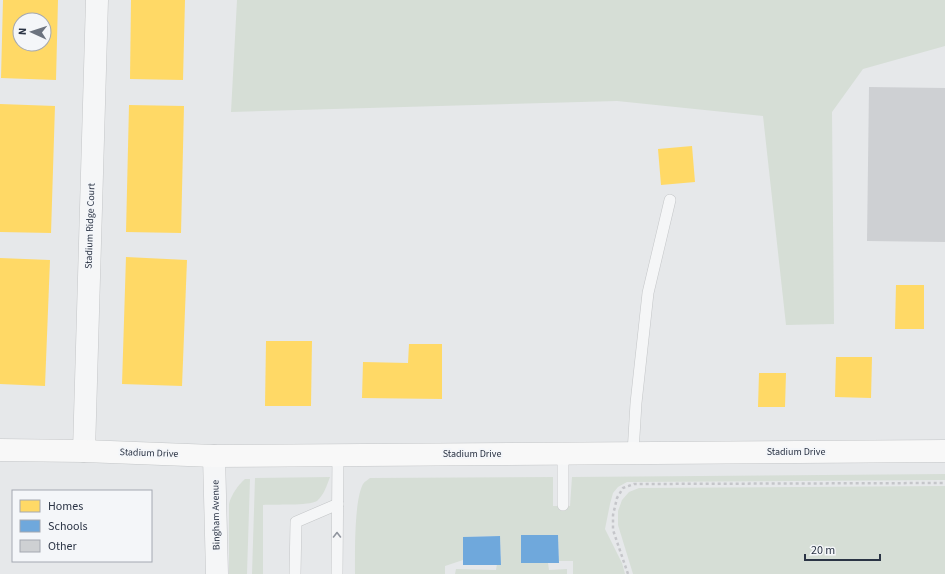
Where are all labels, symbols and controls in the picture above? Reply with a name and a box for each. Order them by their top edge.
north arrow [12,12,52,52]
text: N [15,27,30,36]
street label: Stadium Ridge Court [82,182,99,269]
street label: Stadium Drive [119,445,179,461]
street label: Stadium Drive [767,445,825,459]
street label: Stadium Drive [443,447,501,461]
street label: Bingham Avenue [208,480,224,550]
legend [12,490,152,562]
text: Homes [48,498,83,515]
text: Schools [48,518,88,535]
one-way arrow [333,532,341,538]
scale bar [805,536,880,562]
text: Other [48,538,78,555]
text: 20 m [811,542,835,559]

